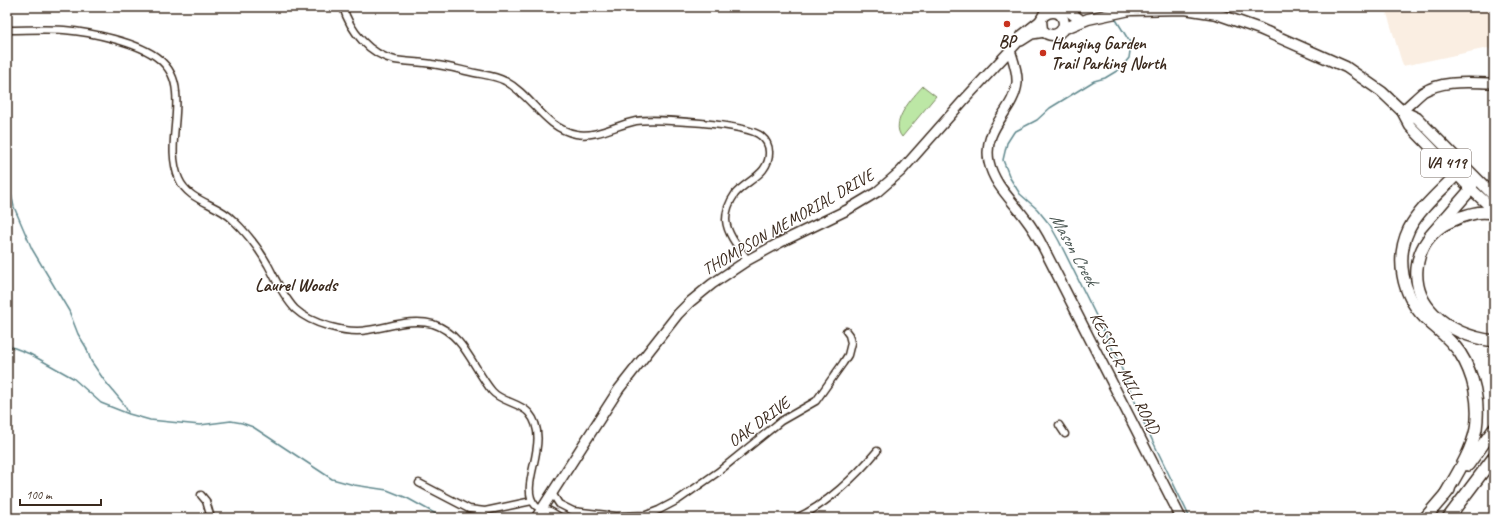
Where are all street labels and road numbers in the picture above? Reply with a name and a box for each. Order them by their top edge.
road number: VA 419 [1421,149,1471,177]
street label: THOMPSON MEMORIAL DRIVE [698,163,880,280]
street label: KESSLER MILL ROAD [1085,309,1166,439]
street label: OAK DRIVE [724,391,796,451]

